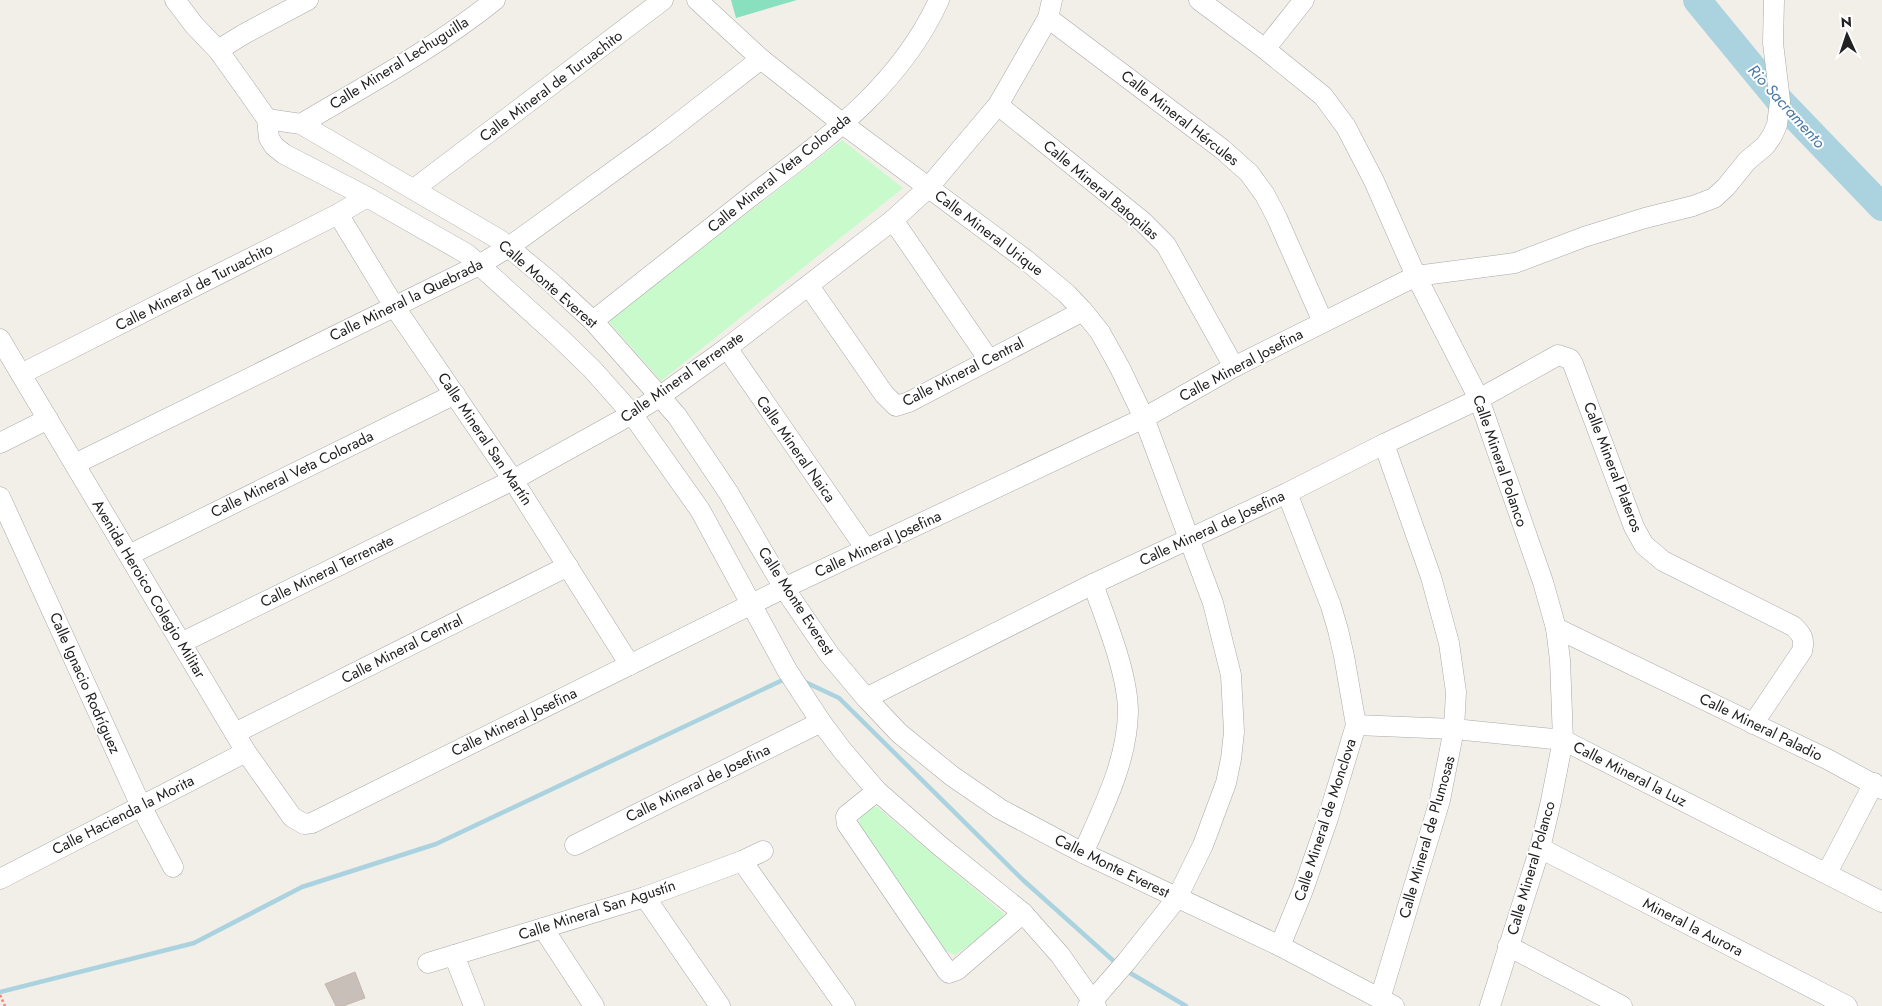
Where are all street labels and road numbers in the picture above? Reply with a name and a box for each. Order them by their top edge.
street label: Calle Mineral Lechuguilla [325,11,473,115]
street label: Calle Mineral de Turuachito [475,25,627,147]
street label: Calle Mineral Hércules [1116,65,1244,171]
street label: Calle Mineral Veta Colorada [703,108,855,238]
street label: Calle Mineral Batopilas [1038,135,1164,245]
street label: Calle Mineral Urique [930,185,1048,281]
street label: Calle Monte Everest [494,235,603,334]
street label: Calle Mineral de Turuachito [111,238,277,336]
street label: Calle Mineral la Quebrada [326,253,486,347]
street label: Calle Mineral Josefina [1175,323,1307,407]
street label: Calle Mineral Terrenate [616,326,748,428]
street label: Calle Mineral Central [898,332,1028,412]
street label: Calle Mineral San Martín [432,368,538,510]
street label: Calle Mineral Naica [751,391,841,507]
street label: Calle Mineral Polanco [1467,392,1533,530]
street label: Calle Mineral Plateros [1578,399,1648,535]
street label: Calle Mineral Veta Colorada [207,425,377,523]
street label: Calle Mineral de Josefina [1136,485,1288,571]
street label: Avenida Heroico Colegio Militar [87,496,212,683]
street label: Calle Mineral Josefina [811,505,945,583]
street label: Calle Mineral Terrenate [257,529,398,613]
street label: Calle Monte Everest [753,542,840,660]
street label: Calle Ignacio Rodríguez [44,609,126,757]
street label: Calle Mineral Central [337,609,467,689]
street label: Calle Mineral Josefina [447,682,581,762]
street label: Calle Mineral Paladio [1696,688,1826,766]
street label: Calle Mineral de Monclova [1288,736,1362,904]
street label: Calle Mineral la Luz [1569,736,1691,812]
street label: Calle Mineral de Josefina [622,738,774,828]
street label: Calle Mineral de Plumosas [1393,753,1461,921]
street label: Calle Hacienda la Morita [48,770,198,860]
street label: Calle Mineral Polanco [1501,798,1561,938]
street label: Calle Monte Everest [1051,829,1173,904]
street label: Calle Mineral San Agustín [516,874,678,946]
street label: Mineral la Aurora [1639,892,1747,962]

